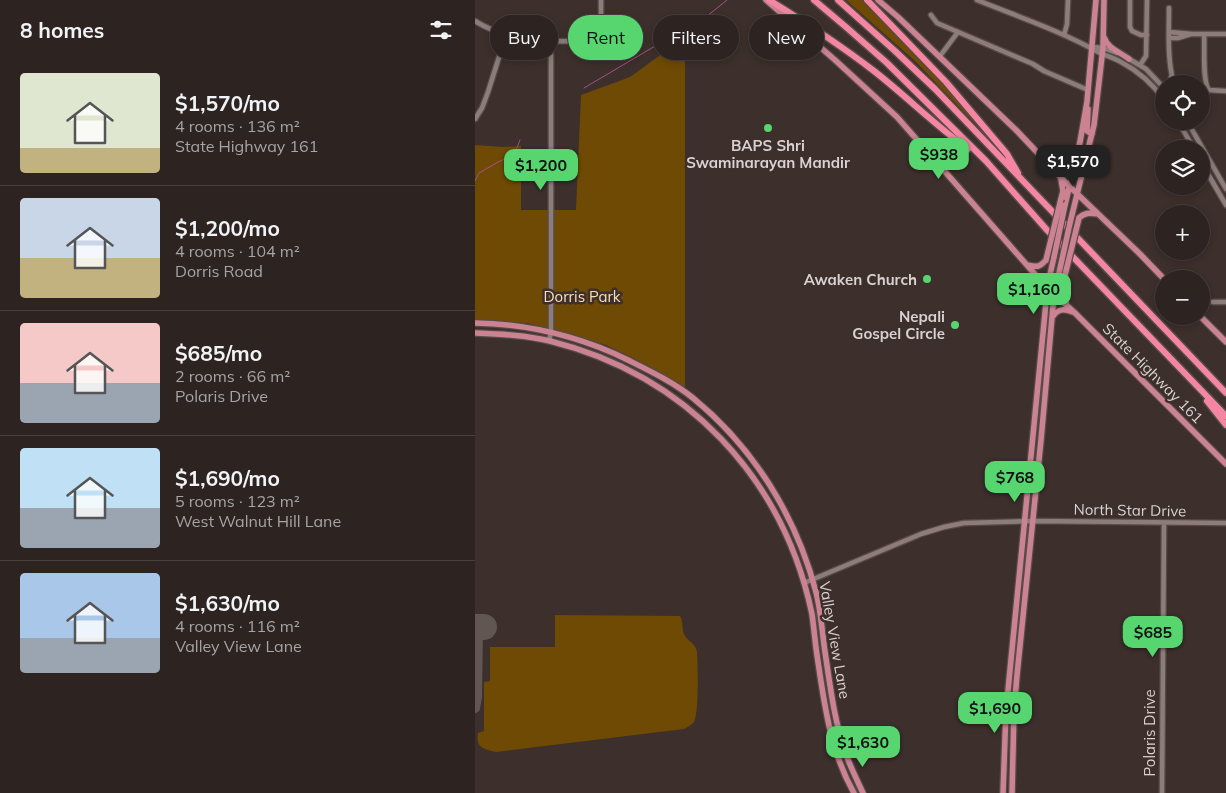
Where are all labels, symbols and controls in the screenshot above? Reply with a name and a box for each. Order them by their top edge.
chip: Buy [490,15,558,60]
chip: Rent [568,15,643,60]
chip: Filters [653,15,739,60]
chip: New [749,15,824,60]
icon: filters [427,16,455,44]
text: 8 homes [20,17,104,43]
map controls [1155,75,1210,325]
button: locate [1155,75,1210,130]
text: $1,570/mo [175,90,280,116]
icon: home [60,93,120,153]
text: 4 rooms · 136 m² [175,116,300,136]
marker: BAPS Shri Swaminarayan Mandir [762,122,774,134]
text: State Highway 161 [175,136,318,156]
place label: BAPS Shri Swaminarayan Mandir [686,136,850,172]
pin: $938 [909,138,969,180]
button: layers [1155,140,1210,195]
text: $938 [920,144,958,164]
pin: $1,570 [1032,144,1114,187]
pin: $1,200 [500,148,582,191]
text: $1,570 [1047,151,1099,171]
text: $1,200 [515,155,567,175]
button: + [1155,205,1210,260]
text: $1,200/mo [175,215,280,241]
icon: home [60,218,120,278]
text: 4 rooms · 104 m² [175,241,300,261]
text: Dorris Road [175,261,263,281]
place label: Awaken Church [804,270,917,289]
button: − [1155,270,1210,325]
pin: $1,160 [993,272,1075,315]
marker: Awaken Church [921,273,933,285]
text: $1,160 [1008,279,1060,299]
park label: Dorris Park [543,287,621,306]
place label: Nepali Gospel Circle [852,307,945,343]
marker: Nepali Gospel Circle [949,319,961,331]
street label: State Highway 161 [1099,319,1207,427]
text: $685/mo [175,340,262,366]
icon: home [60,343,120,403]
text: 2 rooms · 66 m² [175,366,290,386]
text: Polaris Drive [175,386,268,406]
pin: $768 [985,460,1045,503]
text: $1,690/mo [175,465,280,491]
text: $768 [996,467,1034,487]
icon: home [60,468,120,528]
text: 5 rooms · 123 m² [175,491,300,511]
street label: North Star Drive [1073,500,1187,520]
text: West Walnut Hill Lane [175,511,341,531]
street label: Valley View Lane [815,580,855,700]
text: $1,630/mo [175,590,280,616]
icon: home [60,593,120,653]
text: 4 rooms · 116 m² [175,616,300,636]
pin: $685 [1123,616,1183,658]
text: $685 [1134,622,1172,642]
text: Valley View Lane [175,636,302,656]
street label: Polaris Drive [1140,689,1159,777]
pin: $1,690 [954,692,1036,734]
text: $1,690 [969,698,1021,718]
pin: $1,630 [822,726,904,768]
text: $1,630 [837,732,889,752]

